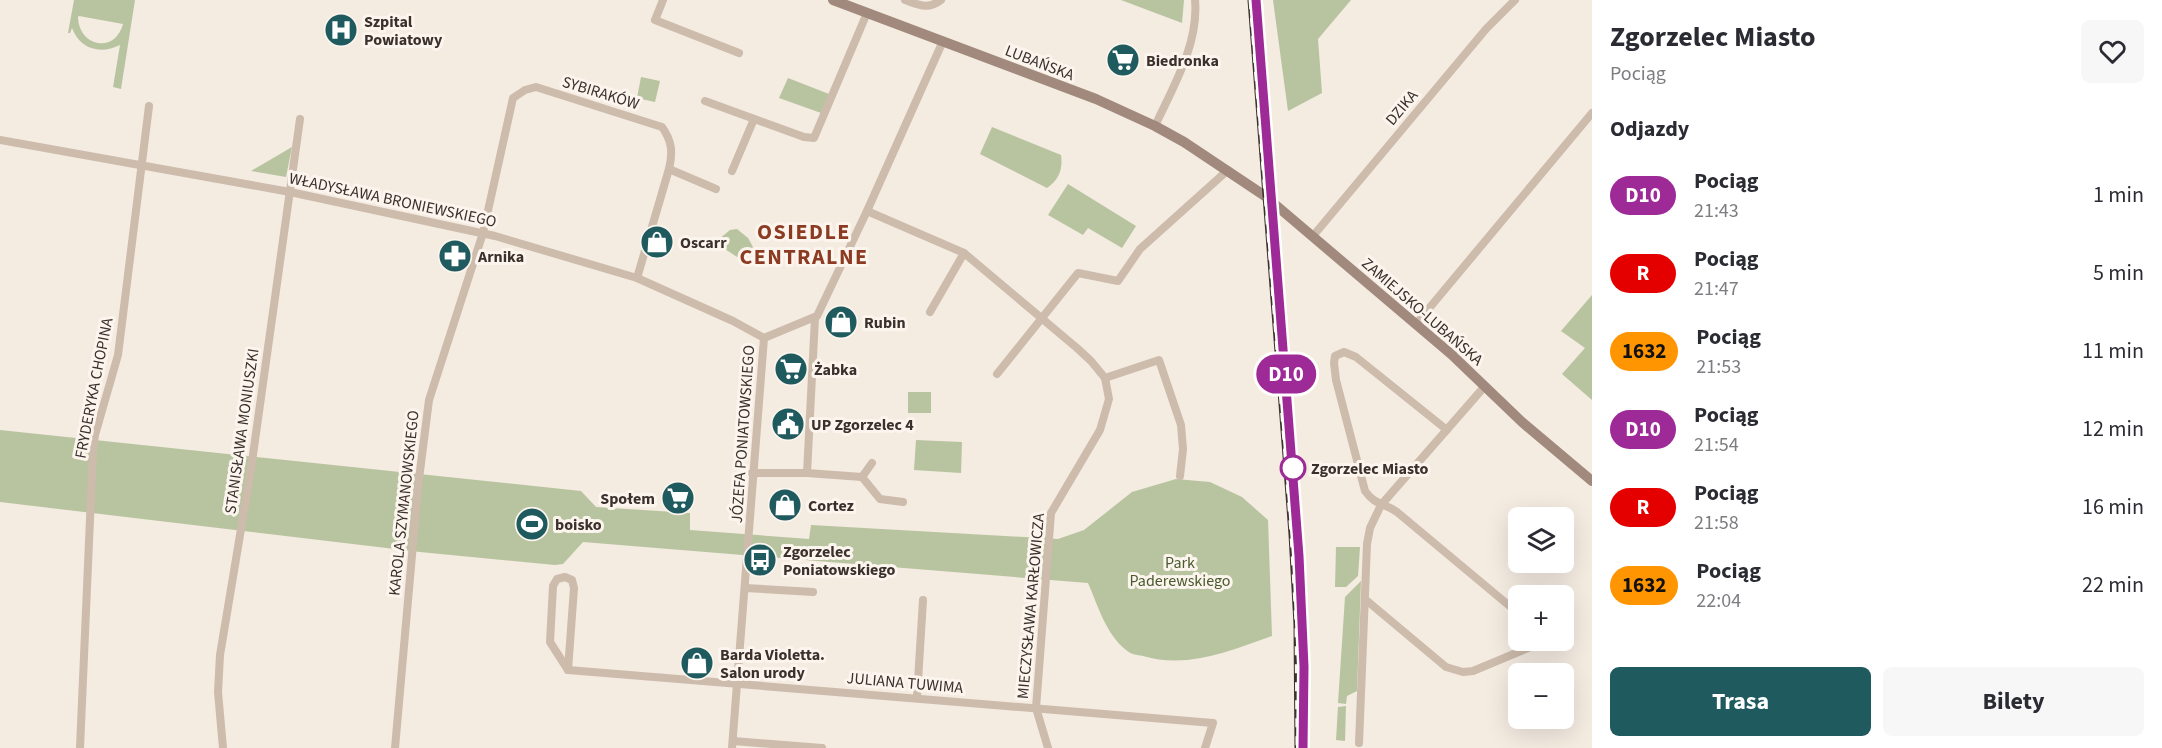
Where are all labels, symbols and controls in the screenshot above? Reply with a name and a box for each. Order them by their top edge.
place label: Szpital Powiatowy [364,11,443,51]
hospital icon: Szpital Powiatowy [323,12,359,48]
text: Zgorzelec Miasto [1610,17,1815,57]
button: heart [2081,20,2144,83]
street label: LUBAŃSKA [1002,40,1078,86]
supermarket icon: Biedronka [1105,42,1141,78]
place label: Biedronka [1146,50,1219,72]
text: Pociąg [1610,60,1666,88]
street label: SYBIRAKÓW [560,71,642,115]
street label: DZIKA [1380,85,1423,130]
text: Odjazdy [1610,113,1689,145]
text: Pociąg [1694,165,1759,197]
street label: WŁADYSŁAWA BRONIEWSKIEGO [287,167,499,233]
text: 1 min [2093,179,2144,211]
text: D10 [1625,180,1661,210]
text: 21:43 [1694,197,1739,225]
district label: OSIEDLE CENTRALNE [739,216,869,273]
shop icon: Oscarr [639,224,675,260]
place label: Oscarr [680,232,727,254]
pharmacy icon: Arnika [437,238,473,274]
text: Pociąg [1694,243,1759,275]
place label: Arnika [477,246,524,268]
street label: ZAMIEJSKO-LUBAŃSKA [1357,253,1488,371]
text: 5 min [2093,257,2144,289]
text: R [1637,258,1649,288]
text: 21:47 [1694,275,1739,303]
shop icon: Rubin [823,304,859,340]
place label: Rubin [864,312,906,334]
street label: FRYDERYKA CHOPINA [70,316,118,461]
text: Pociąg [1696,321,1761,353]
text: 11 min [2082,335,2144,367]
text: 1632 [1622,336,1666,366]
street label: JÓZEFA PONIATOWSKIEGO [726,344,760,524]
street label: STANISŁAWA MONIUSZKI [219,347,264,515]
supermarket icon: Żabka [773,351,809,387]
text: 21:53 [1696,353,1741,381]
line badge: D10 [1252,354,1320,394]
place label: Żabka [814,359,857,381]
text: D10 [1268,359,1304,389]
text: Pociąg [1694,399,1759,431]
public building icon: UP Zgorzelec 4 [770,406,806,442]
street label: KAROLA SZYMANOWSKIEGO [383,409,425,597]
text: 12 min [2082,413,2144,445]
place label: UP Zgorzelec 4 [811,414,914,436]
text: D10 [1625,414,1661,444]
text: 21:54 [1694,431,1739,459]
marker: Zgorzelec Miasto [1280,455,1306,481]
place label: Zgorzelec Miasto [1311,458,1429,480]
text: Pociąg [1694,477,1759,509]
supermarket icon: Społem [660,480,696,516]
shop icon: Cortez [767,487,803,523]
place label: Społem [600,488,655,510]
text: 16 min [2082,491,2144,523]
text: R [1637,492,1649,522]
place label: Cortez [808,495,854,517]
sports icon: boisko [514,506,550,542]
map controls [1508,507,1574,729]
button: layers [1508,507,1574,573]
text: 21:58 [1694,509,1739,537]
street label: MIECZYSŁAWA KARŁOWICZA [1012,512,1050,700]
place label: boisko [555,514,602,536]
place label: Zgorzelec Poniatowskiego [783,541,895,581]
bus stop icon: Zgorzelec Poniatowskiego [742,542,778,578]
park label: Park Paderewskiego [1129,552,1231,592]
text: Pociąg [1696,555,1761,587]
text: 22 min [2082,569,2144,601]
text: 1632 [1622,570,1666,600]
button: + [1508,585,1574,651]
text: 22:04 [1696,587,1741,615]
place label: Barda Violetta. Salon urody [720,644,825,684]
shop icon: Barda Violetta. Salon urody [679,645,715,681]
button: − [1508,663,1574,729]
street label: JULIANA TUWIMA [846,667,964,699]
button: Trasa [1610,667,1871,736]
button: Bilety [1883,667,2144,736]

